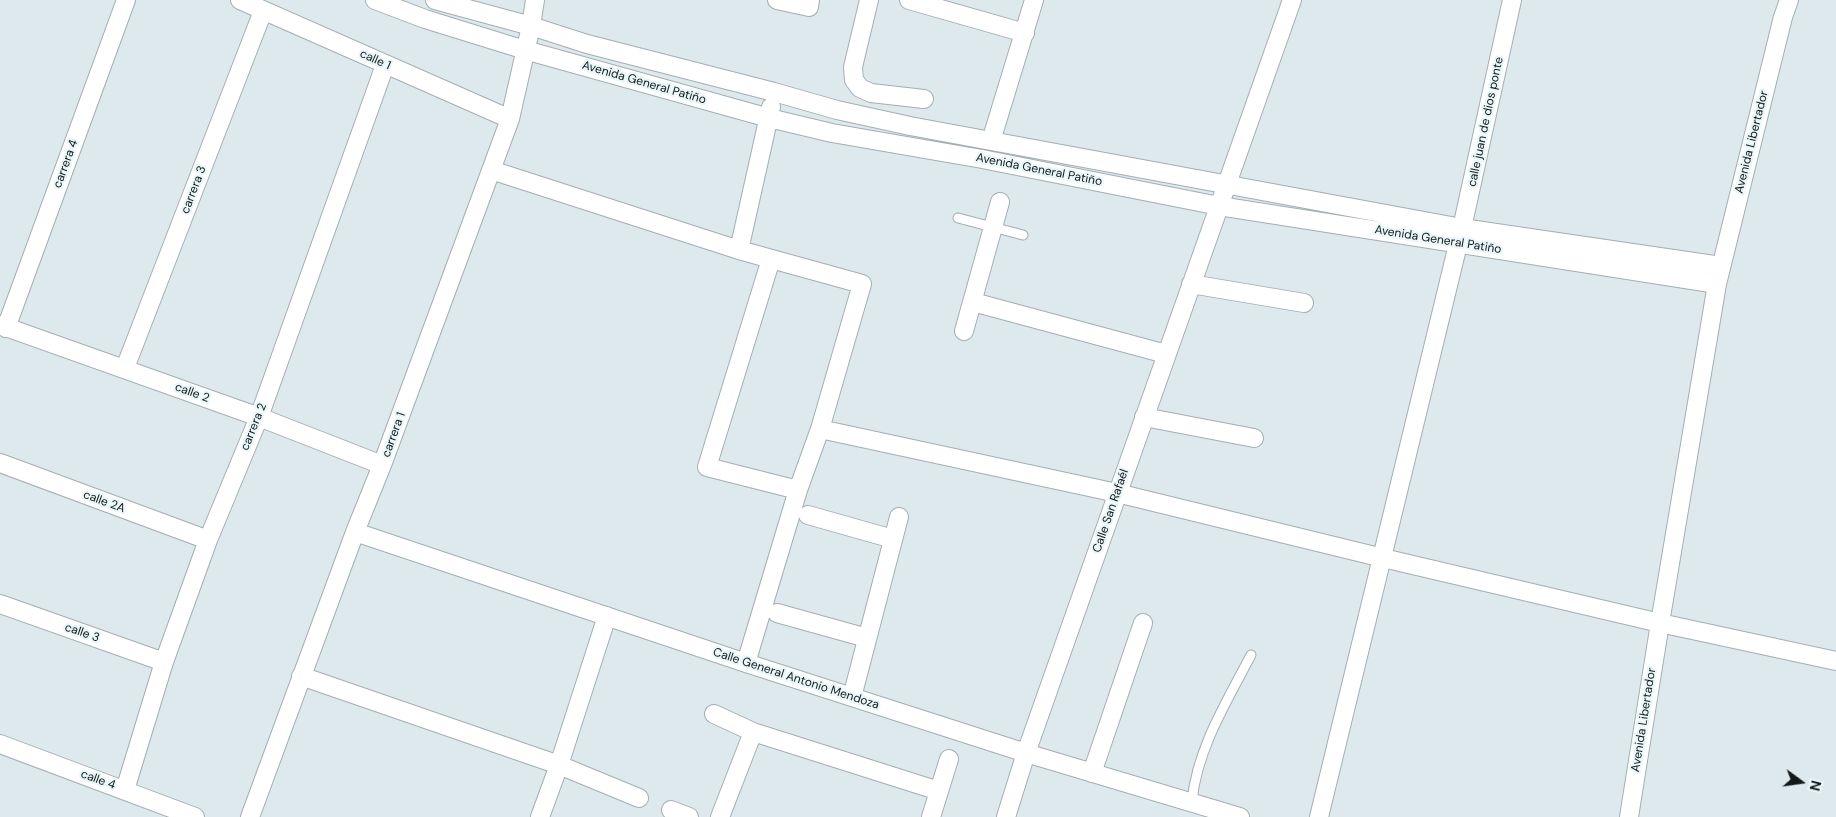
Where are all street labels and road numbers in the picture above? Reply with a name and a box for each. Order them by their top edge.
street label: calle 1 [357,47,393,73]
street label: calle juan de dios ponte [1465,56,1507,188]
street label: Avenida General Patiño [580,58,708,108]
street label: Avenida Libertador [1732,89,1772,195]
street label: carrera 4 [51,138,81,190]
street label: Avenida General Patiño [975,151,1103,189]
street label: carrera 3 [178,164,210,216]
street label: Avenida General Patiño [1374,223,1502,257]
street label: calle 2 [173,380,211,406]
street label: carrera 2 [238,401,270,453]
street label: carrera 1 [379,411,409,459]
street label: Calle San Rafaél [1090,467,1132,555]
street label: calle 2A [81,488,127,516]
street label: calle 3 [63,620,101,646]
street label: Calle General Antonio Mendoza [711,645,881,713]
street label: Avenida Libertador [1629,667,1659,773]
street label: calle 4 [79,767,117,793]

